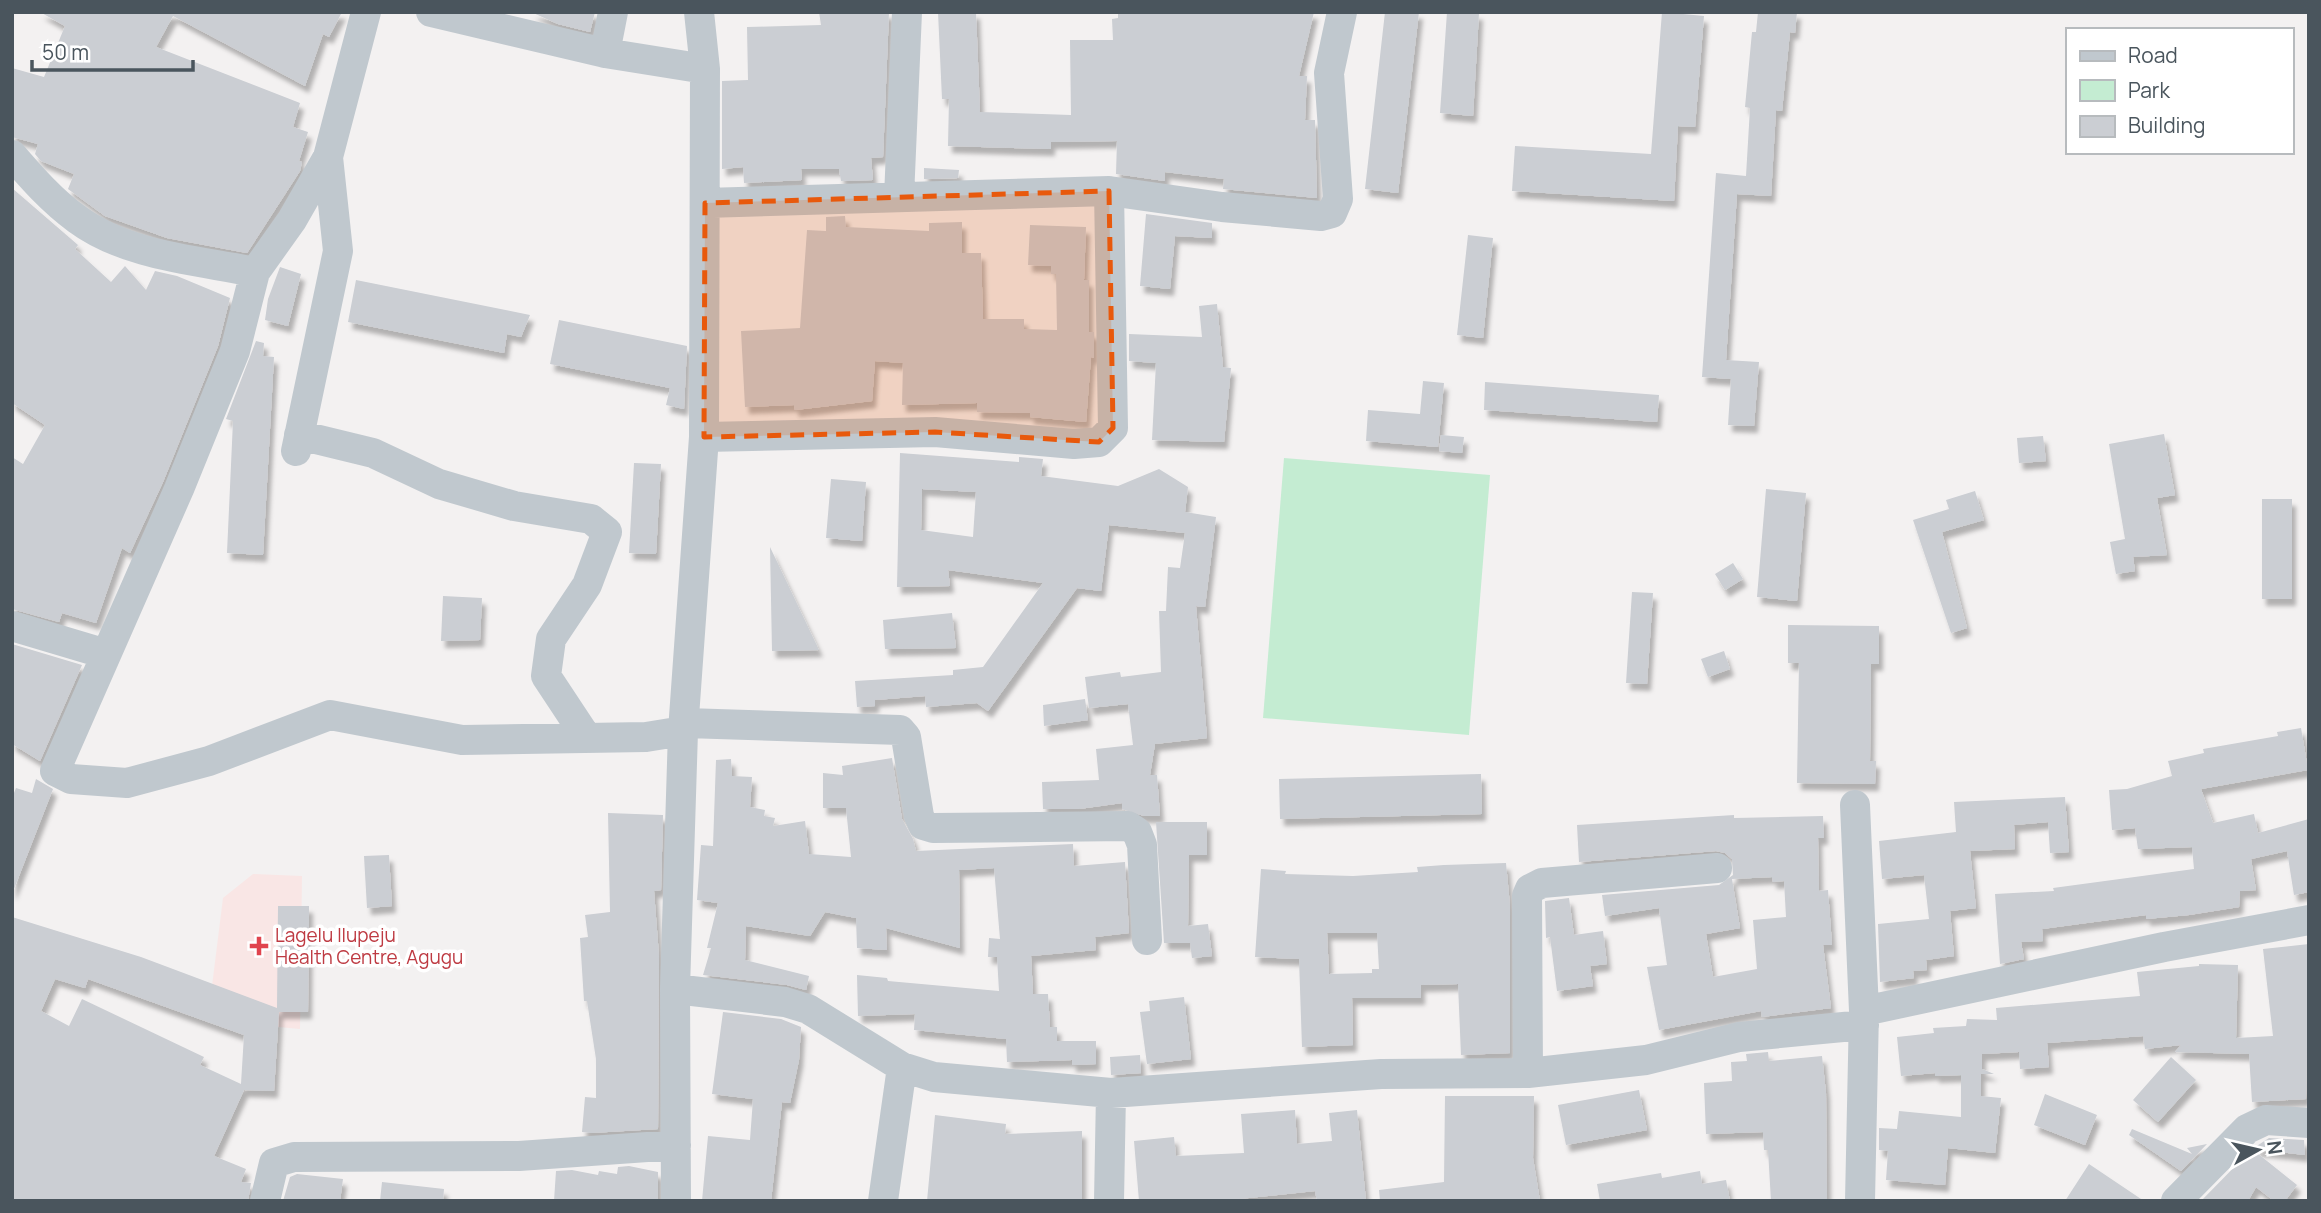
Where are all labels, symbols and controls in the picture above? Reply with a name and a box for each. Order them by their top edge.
scale bar [32,28,192,72]
legend [2066,28,2293,154]
text: 50 m [42,38,89,66]
text: Road [2128,41,2178,69]
text: Park [2128,76,2170,104]
text: Building [2128,111,2205,139]
place label: Lagelu Ilupeju Health Centre, Agugu [275,922,463,970]
marker: Lagelu Ilupeju Health Centre, Agugu [249,936,269,956]
north arrow [2223,1115,2293,1185]
text: N [2261,1139,2289,1156]

